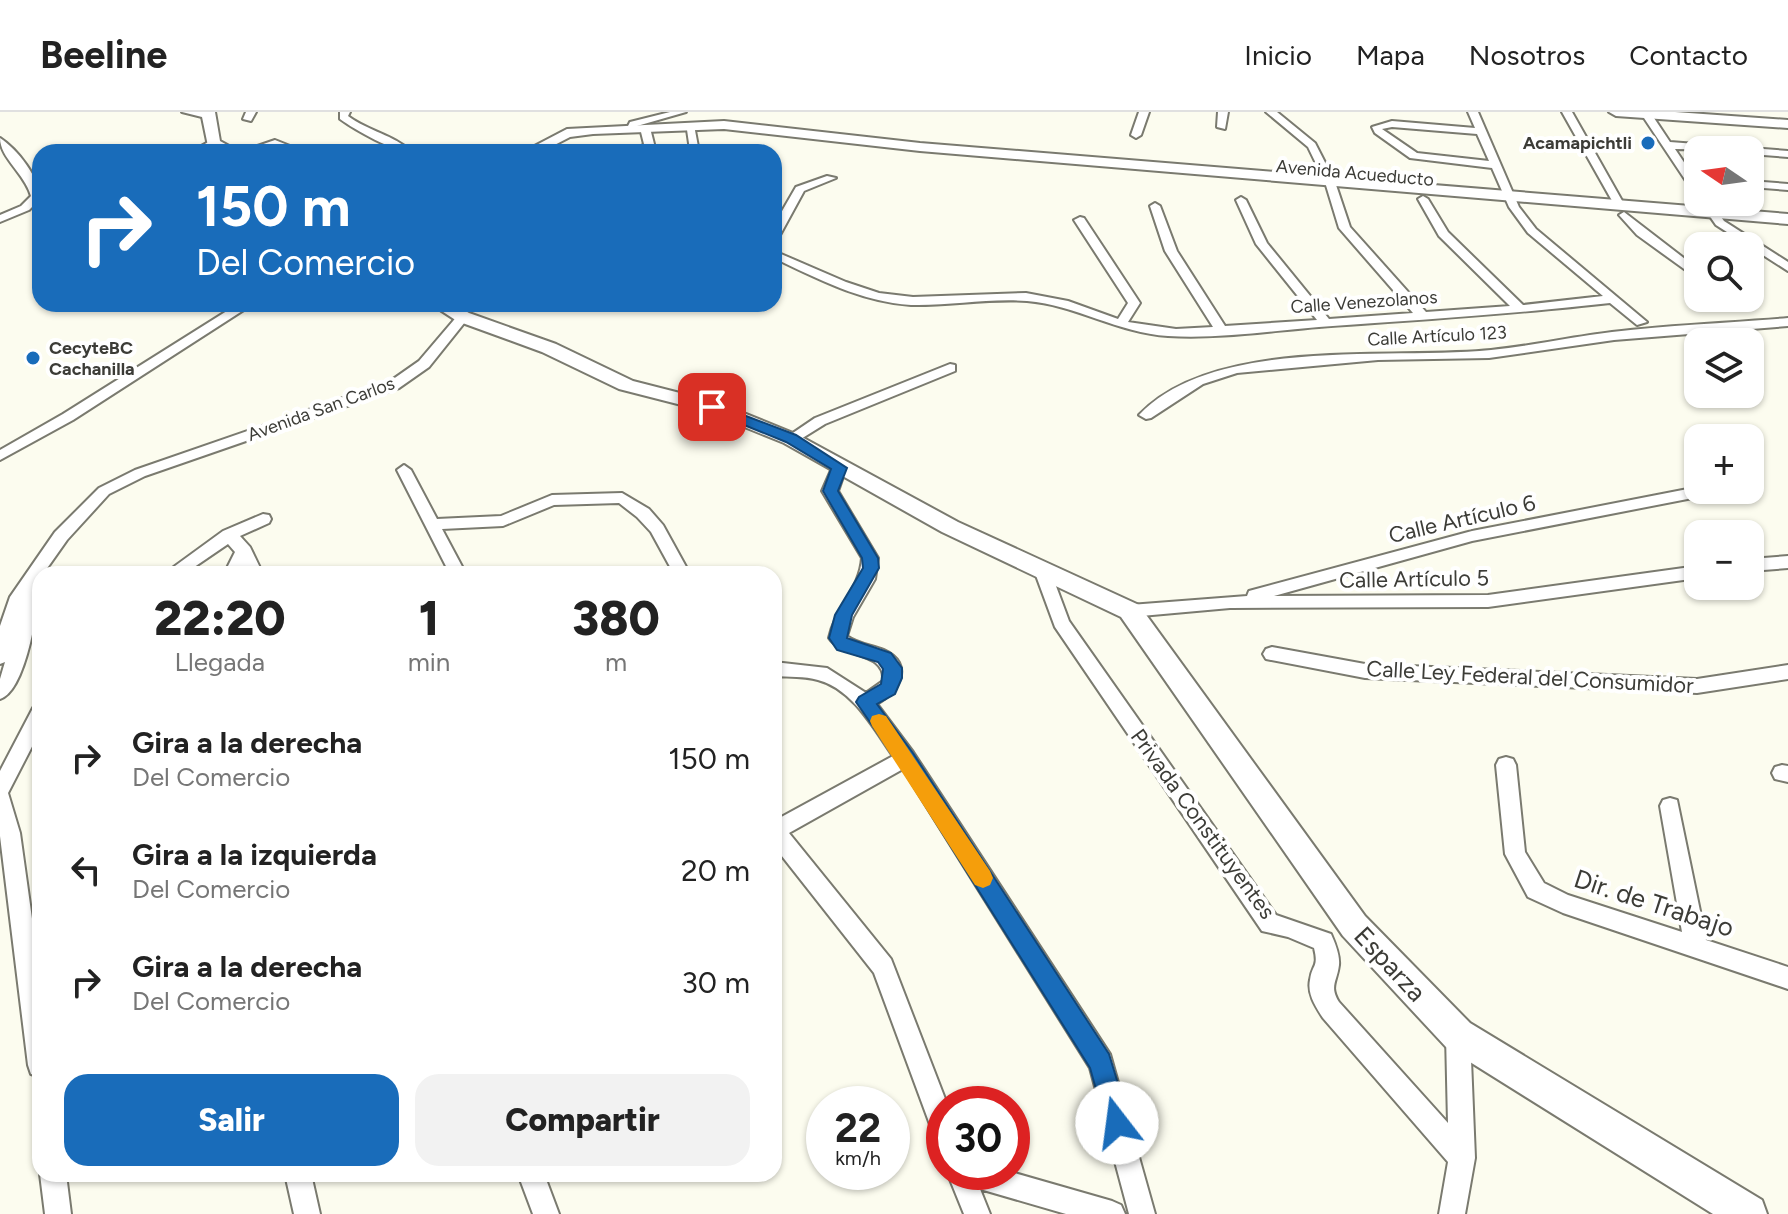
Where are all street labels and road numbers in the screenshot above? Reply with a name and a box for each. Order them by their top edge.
street label: Avenida Acueducto [1275,155,1435,191]
street label: Calle Venezolanos [1290,286,1438,318]
street label: Calle Artículo 123 [1367,321,1507,351]
street label: Avenida San Carlos [244,372,398,446]
street label: Calle Artículo 6 [1386,489,1538,549]
street label: Calle Artículo 5 [1339,564,1489,594]
street label: Calle Ley Federal del Consumidor [1366,655,1695,699]
street label: Privada Constituyentes [1125,724,1281,924]
street label: Dir. de Trabajo [1570,862,1738,944]
street label: Esparza [1347,920,1433,1008]

